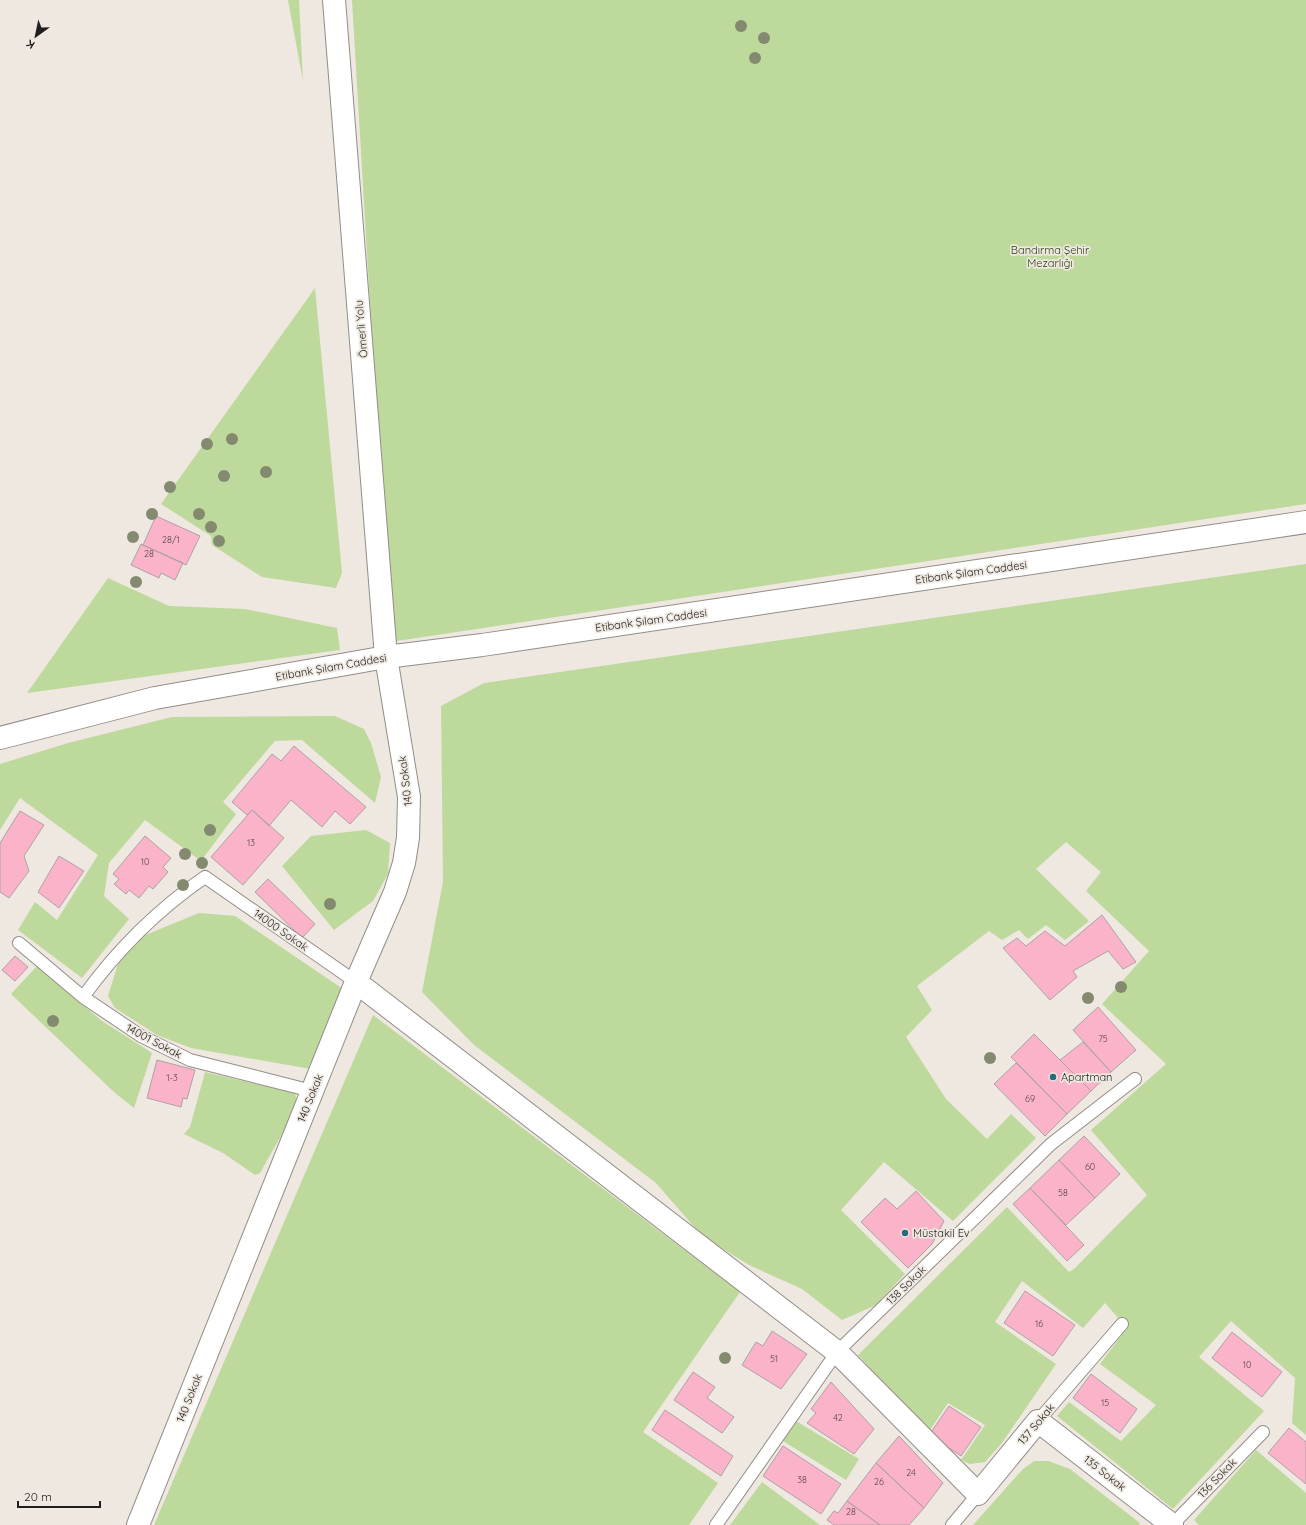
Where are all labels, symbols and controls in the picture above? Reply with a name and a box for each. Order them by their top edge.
north arrow [16,16,56,56]
text: K [24,37,37,52]
park label: Bandırma Şehir Mezarlığı [1011,243,1090,270]
street label: Ömerli Yolu [352,300,370,358]
house number: 28/1 [162,534,180,545]
house number: 28 [144,548,154,559]
street label: Etibank Şılam Caddesi [914,557,1028,587]
street label: Etibank Şılam Caddesi [594,605,708,635]
street label: Etibank Şılam Caddesi [274,650,388,684]
street label: 140 Sokak [395,755,415,807]
house number: 13 [247,837,255,848]
house number: 10 [141,856,149,867]
street label: 14000 Sokak [251,906,311,954]
street label: 14001 Sokak [124,1020,184,1062]
house number: 75 [1098,1033,1108,1044]
place label: Apartman [1061,1070,1112,1084]
house number: 1-3 [166,1072,178,1083]
street label: 140 Sokak [294,1072,326,1124]
marker: Apartman [1048,1072,1058,1082]
house number: 69 [1025,1093,1035,1104]
house number: 60 [1085,1161,1095,1172]
house number: 58 [1058,1187,1068,1198]
place label: Müstakil Ev [913,1226,970,1240]
marker: Müstakil Ev [900,1228,910,1238]
street label: 138 Sokak [883,1263,929,1307]
house number: 16 [1035,1318,1043,1329]
house number: 51 [770,1353,778,1364]
house number: 10 [1243,1359,1251,1370]
street label: 140 Sokak [173,1372,205,1424]
house number: 15 [1101,1397,1109,1408]
street label: 137 Sokak [1015,1400,1057,1448]
house number: 42 [833,1412,843,1423]
street label: 135 Sokak [1081,1452,1129,1494]
street label: 136 Sokak [1195,1455,1239,1501]
house number: 24 [906,1467,916,1478]
house number: 38 [797,1474,807,1485]
house number: 26 [874,1476,884,1487]
scale bar [18,1483,100,1509]
text: 20 m [24,1489,52,1504]
house number: 28 [846,1506,856,1517]

